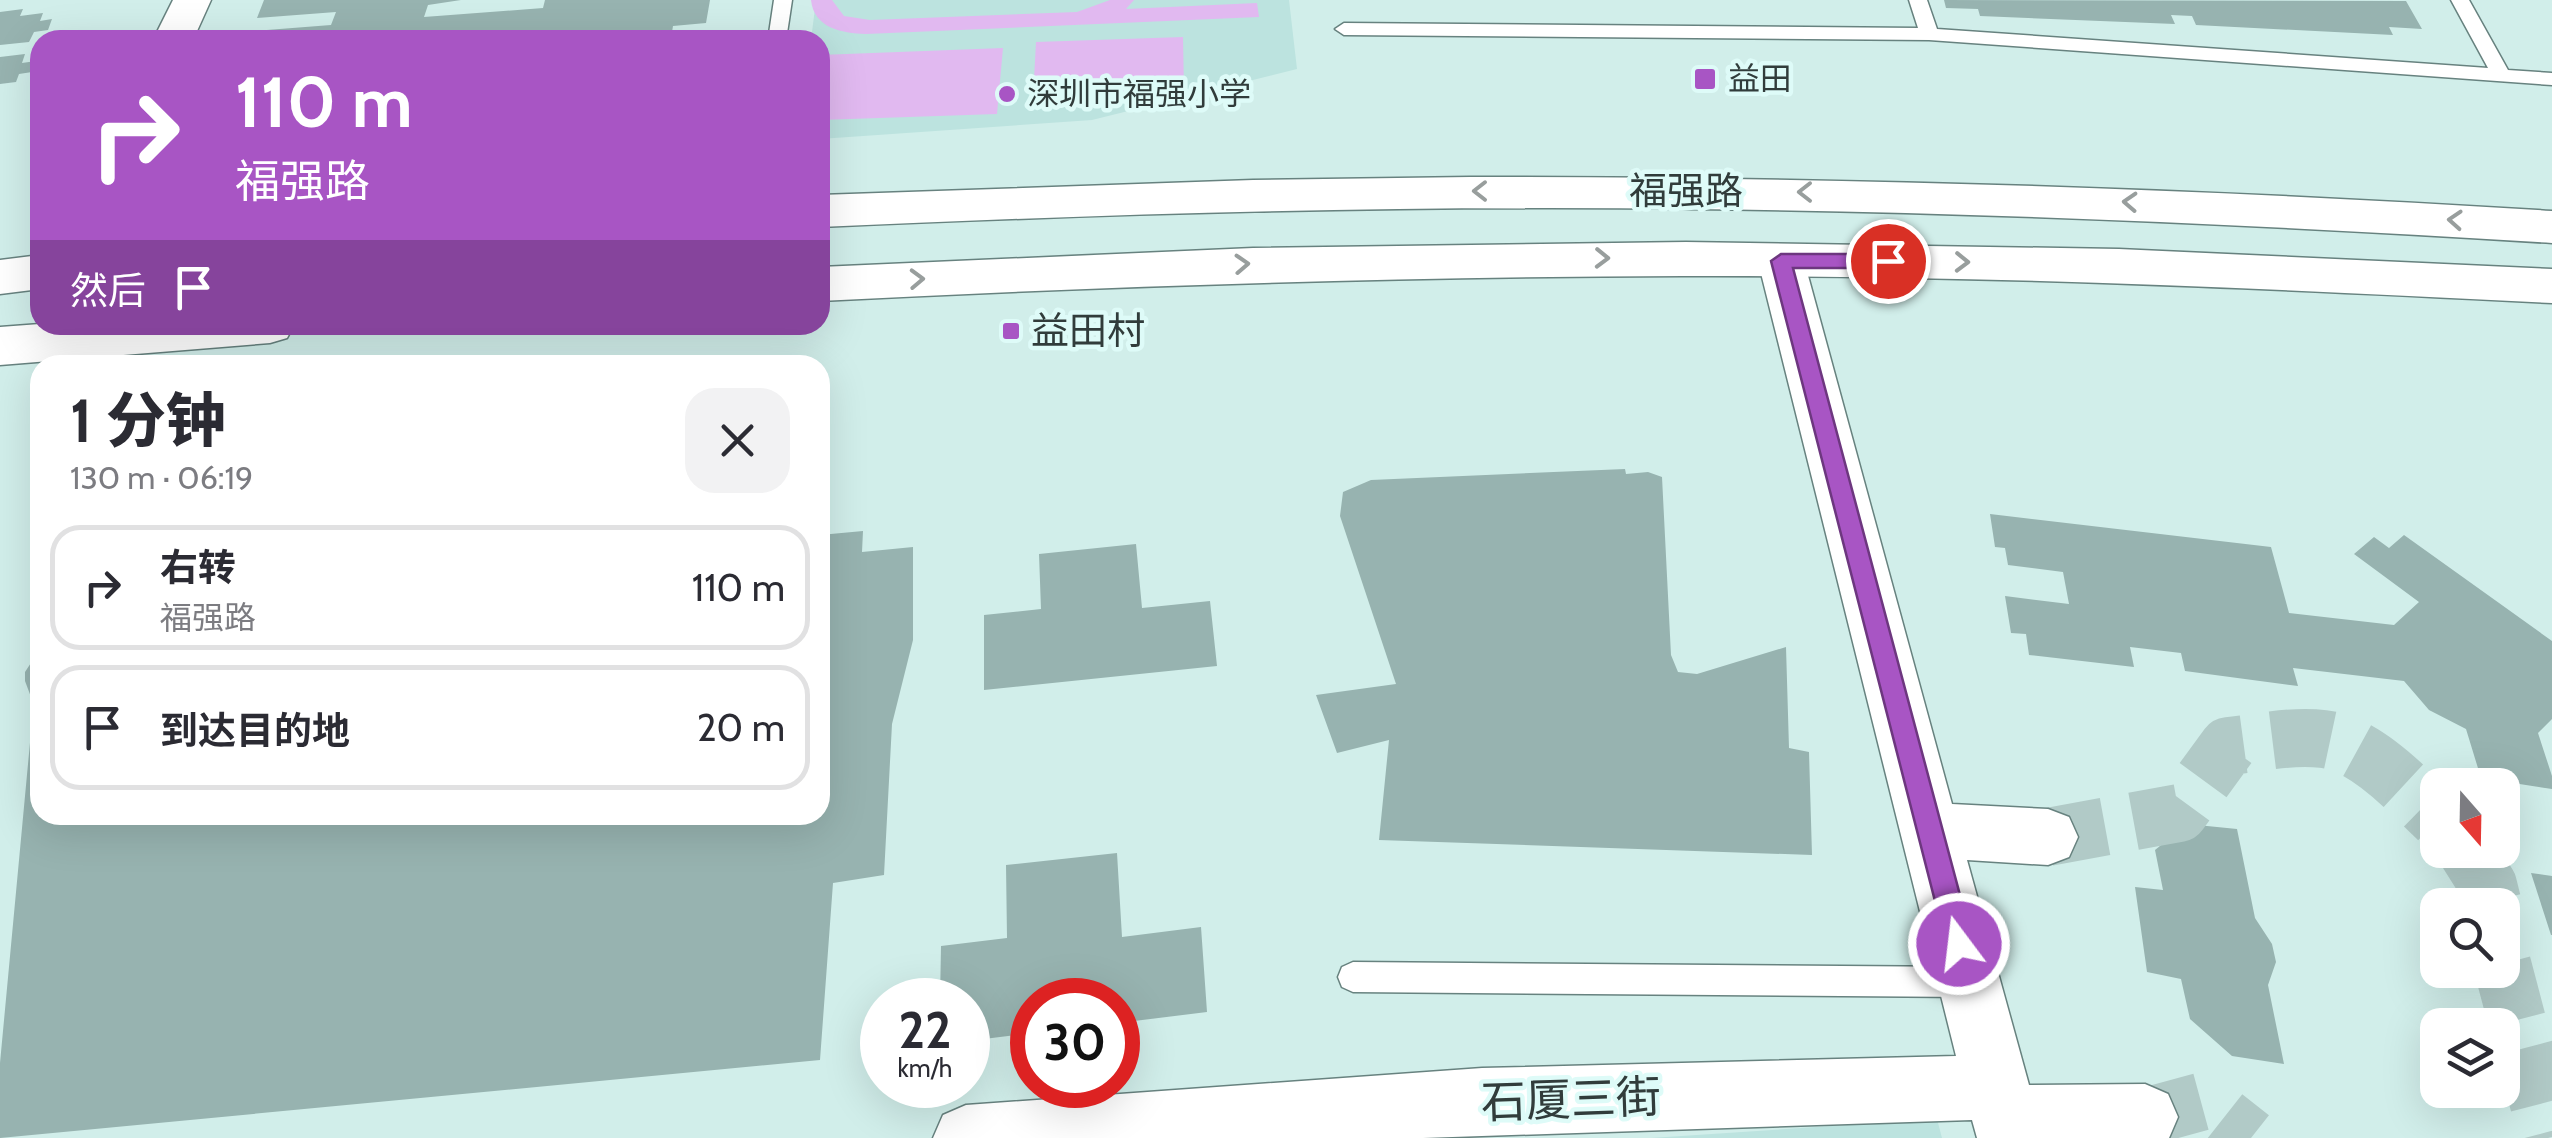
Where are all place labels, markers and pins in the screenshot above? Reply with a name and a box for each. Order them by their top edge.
place label: 益田 [1728,59,1792,98]
marker: 益田 [1692,66,1718,92]
place label: 深圳市福强小学 [1027,74,1251,113]
marker: 深圳市福强小学 [996,83,1018,105]
pin [1846,219,1931,304]
place label: 益田村 [1031,307,1145,354]
marker: 益田村 [1000,320,1022,342]

